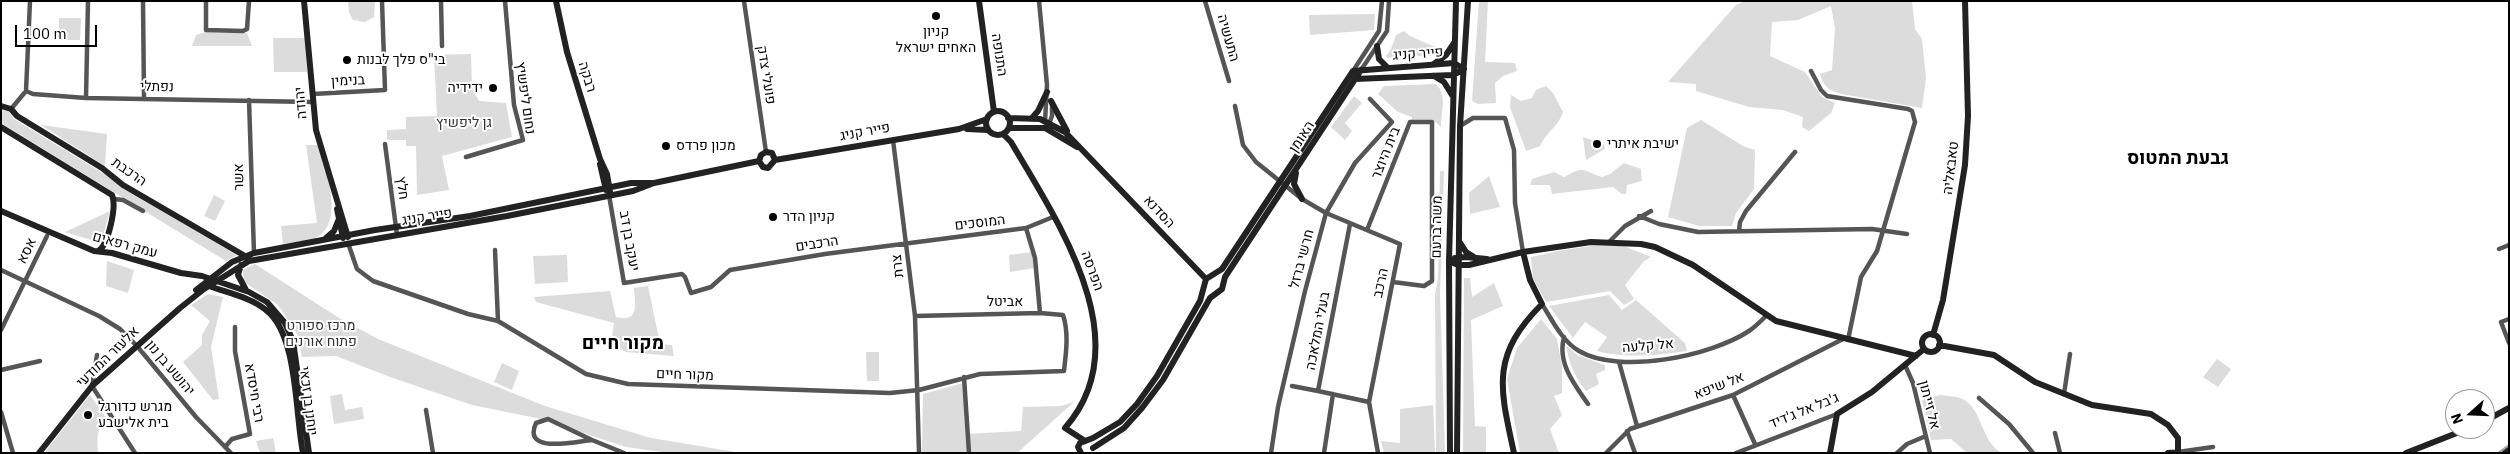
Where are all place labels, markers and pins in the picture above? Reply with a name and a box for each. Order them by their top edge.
marker: קניון האחים ישראל [930,10,942,22]
place label: קניון האחים ישראל [896,24,976,56]
place label: בי"ס פלך לבנות [357,52,445,68]
marker: בי"ס פלך לבנות [341,54,353,66]
place label: ידידיה [448,80,483,96]
marker: ידידיה [487,82,499,94]
place label: ישיבת איתרי [1607,136,1679,152]
place label: מכון פרדס [676,138,736,154]
marker: ישיבת איתרי [1591,138,1603,150]
marker: מכון פרדס [660,140,672,152]
place label: קניון הדר [783,209,835,225]
marker: קניון הדר [767,211,779,223]
place label: מגרש כדורגל בית אלישבע [98,399,172,432]
marker: מגרש כדורגל בית אלישבע [82,409,94,421]

